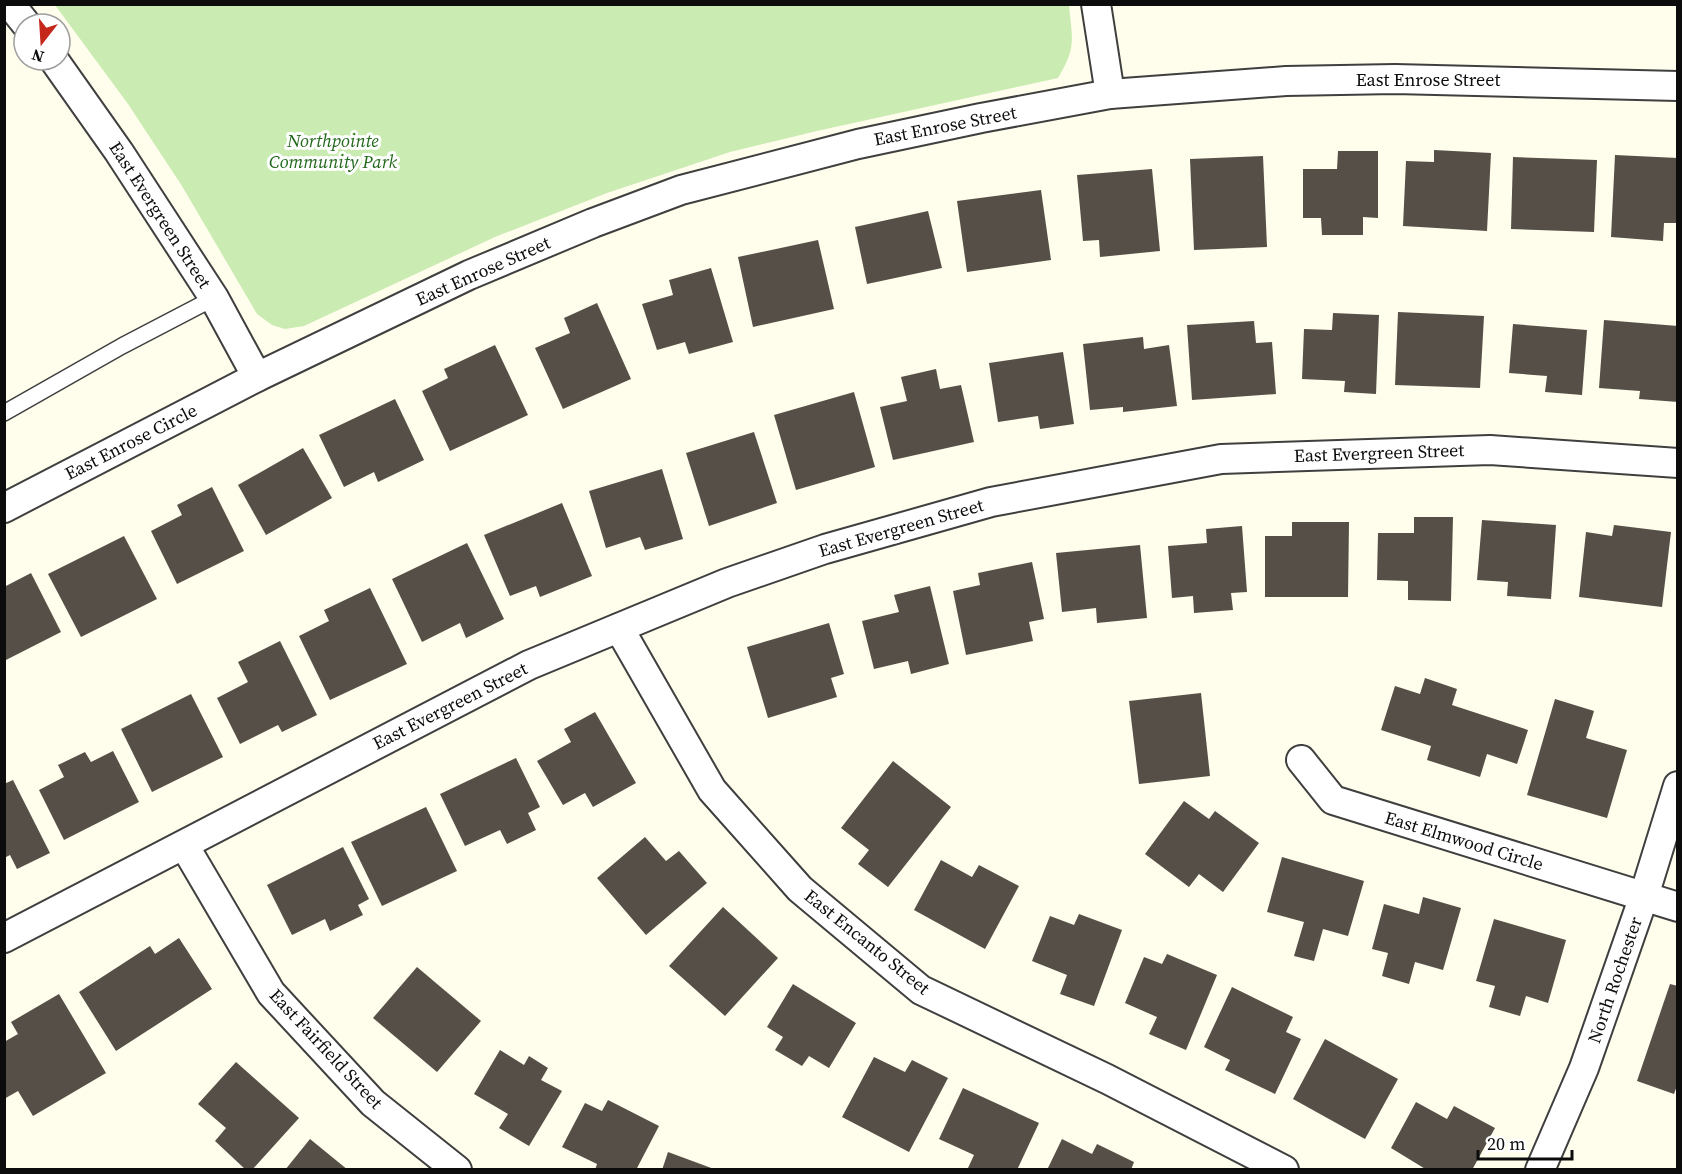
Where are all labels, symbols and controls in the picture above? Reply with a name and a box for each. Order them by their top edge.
north arrow [12,12,72,72]
text: N [28,44,46,69]
street label: East Enrose Street [1356,67,1500,92]
street label: East Enrose Street [872,99,1018,152]
park label: Northpointe Community Park [269,128,398,174]
street label: East Evergreen Street [104,136,217,293]
street label: East Enrose Street [412,230,554,311]
street label: East Enrose Circle [60,397,201,486]
street label: East Evergreen Street [1293,437,1465,468]
street label: East Evergreen Street [815,492,986,563]
street label: East Evergreen Street [368,656,532,755]
street label: East Elmwood Circle [1382,805,1547,877]
street label: East Encanto Street [799,883,935,1000]
street label: North Rochester [1581,913,1648,1046]
street label: East Fairfield Street [264,983,389,1114]
scale bar [1478,1123,1572,1161]
text: 20 m [1487,1131,1525,1156]

